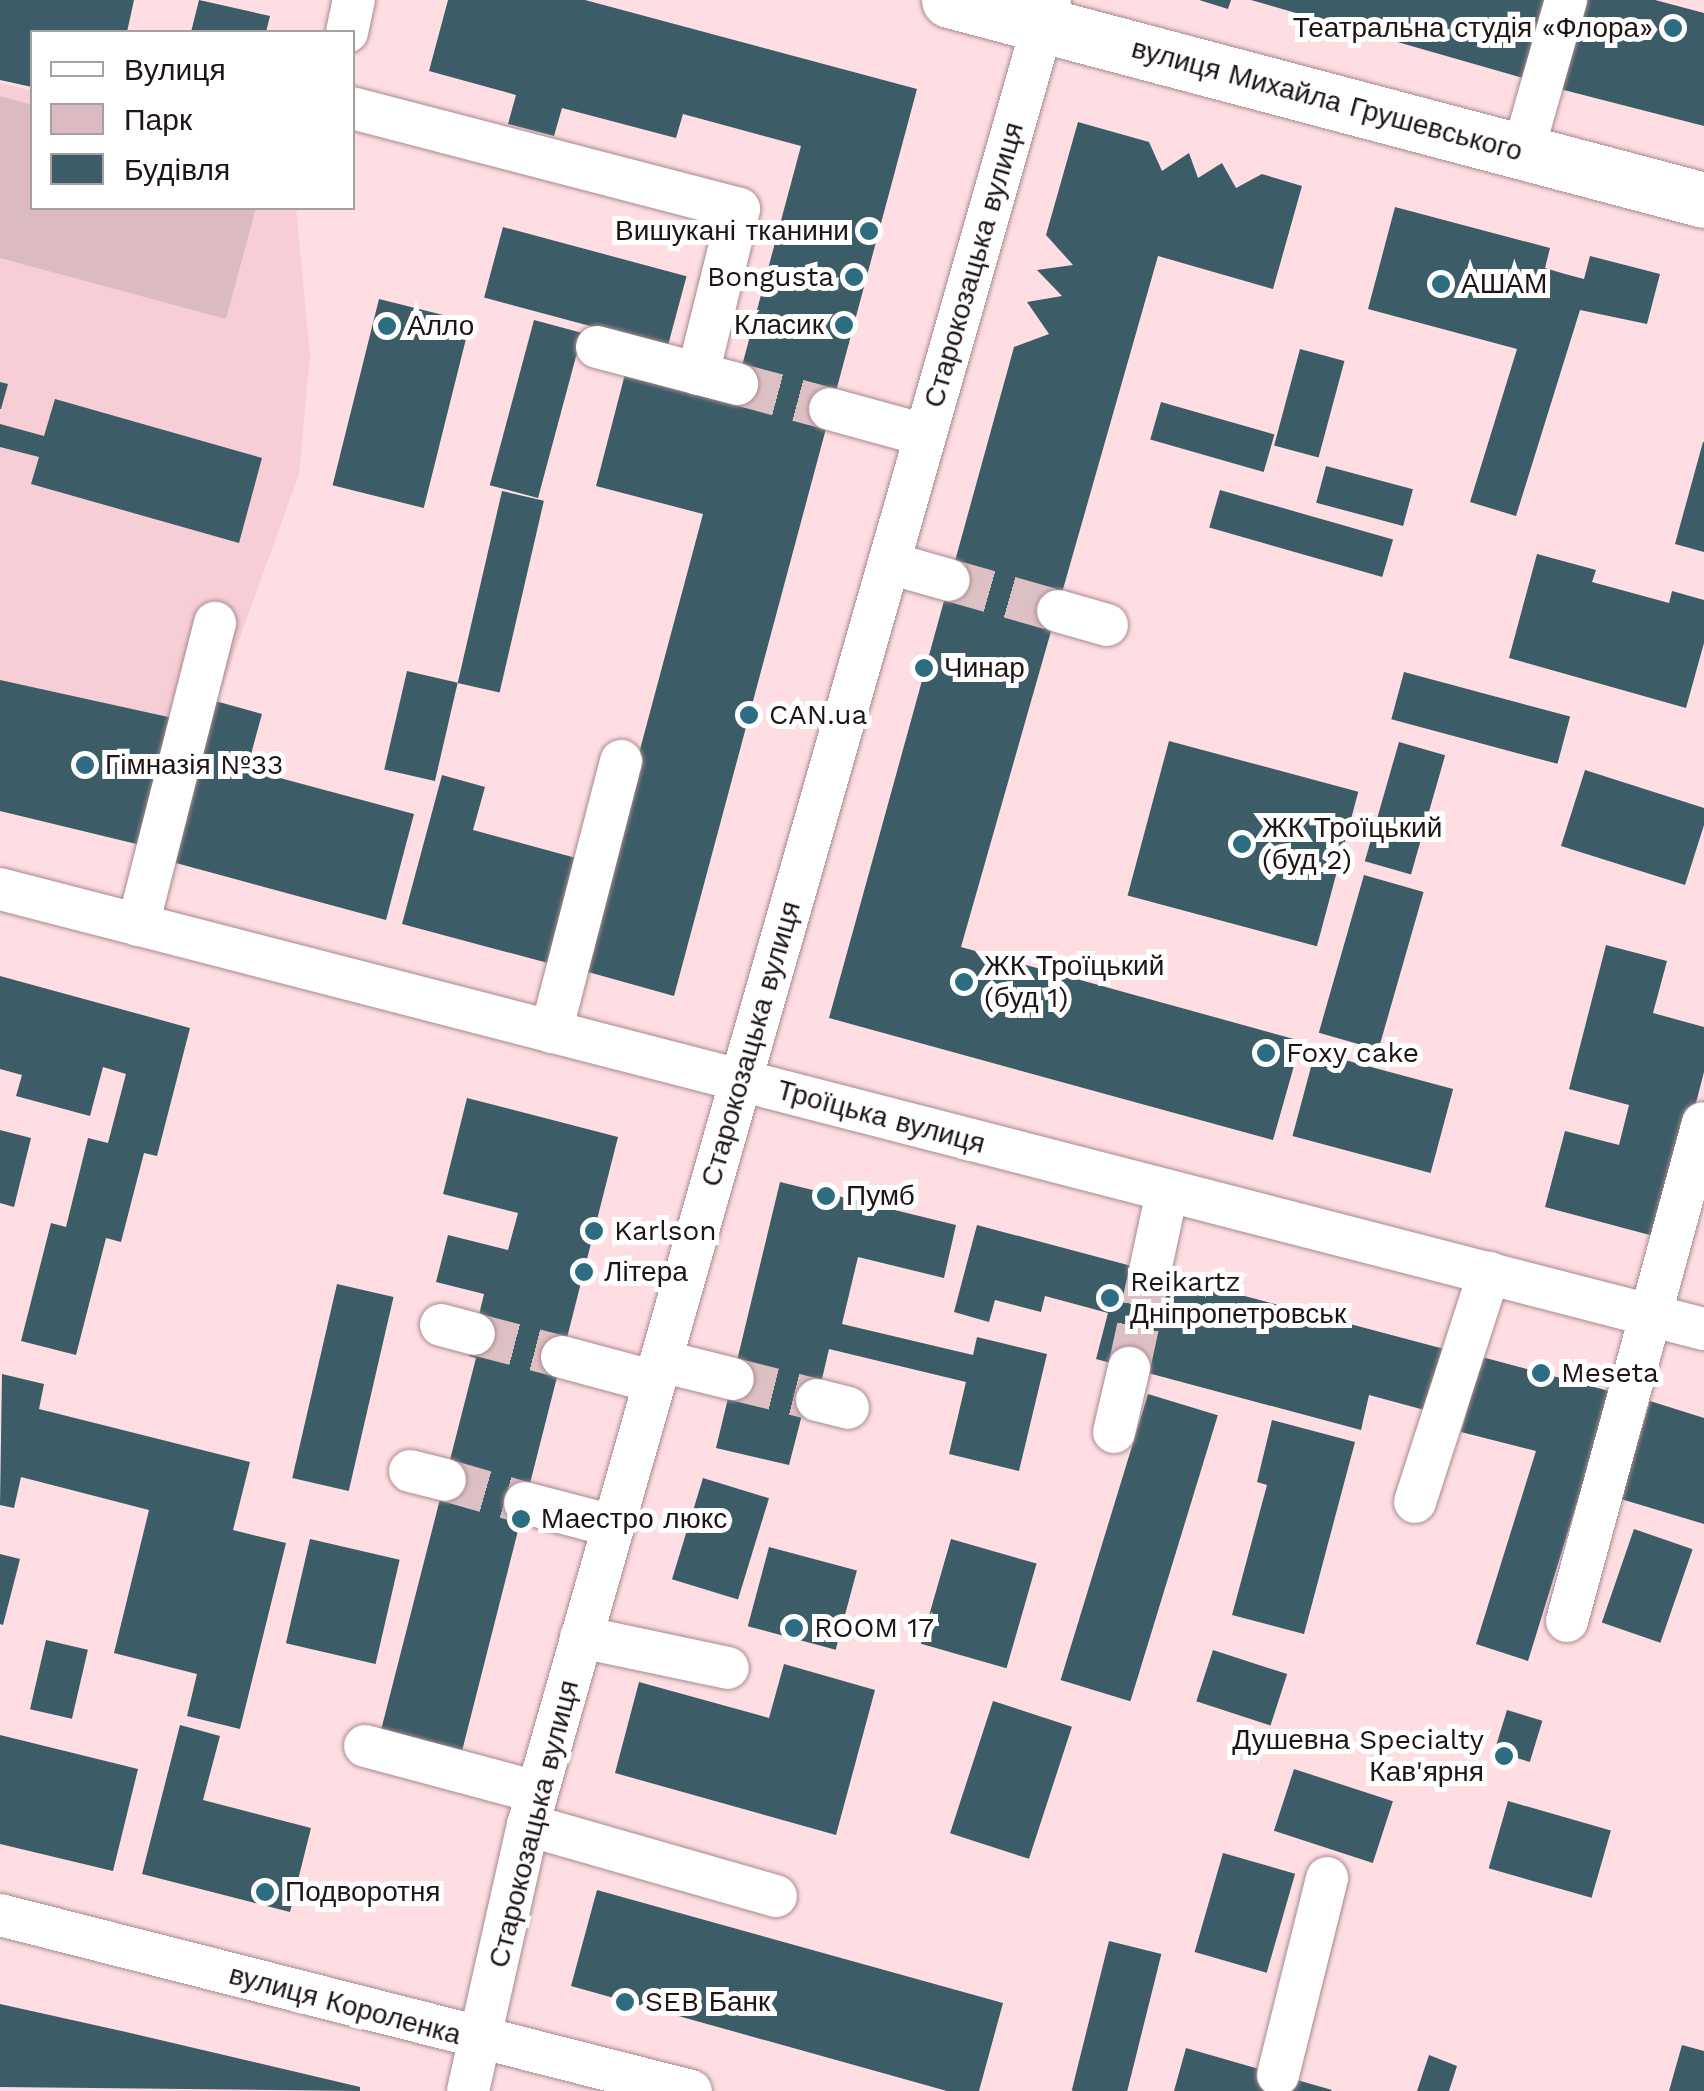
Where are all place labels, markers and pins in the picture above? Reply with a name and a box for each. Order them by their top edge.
place label: Театральна студія «Флора» [1293,11,1653,45]
marker: Театральна студія «Флора» [1662,17,1684,39]
place label: Вишукані тканини [615,214,849,248]
marker: Вишукані тканини [858,220,880,242]
place label: Bongusta [707,260,834,294]
marker: Bongusta [843,266,865,288]
place label: АШАМ [1461,267,1547,301]
marker: АШАМ [1430,273,1452,295]
place label: Класик [734,308,824,342]
place label: Алло [407,309,474,343]
marker: Класик [833,314,855,336]
marker: Алло [376,315,398,337]
place label: Чинар [944,651,1025,685]
marker: Чинар [913,657,935,679]
place label: CAN.ua [769,698,867,732]
marker: CAN.ua [738,704,760,726]
place label: Гімназія №33 [105,748,283,782]
marker: Гімназія №33 [74,754,96,776]
place label: ЖК Троїцький (буд 2) [1262,811,1442,877]
marker: ЖК Троїцький (буд 2) [1231,833,1253,855]
place label: ЖК Троїцький (буд 1) [984,949,1164,1015]
marker: ЖК Троїцький (буд 1) [953,971,975,993]
place label: Foxy cake [1286,1036,1420,1070]
marker: Foxy cake [1255,1042,1277,1064]
place label: Пумб [846,1179,915,1213]
marker: Пумб [815,1185,837,1207]
place label: Karlson [614,1214,717,1248]
marker: Karlson [583,1220,605,1242]
place label: Літера [604,1255,688,1289]
marker: Літера [573,1261,595,1283]
place label: Reikartz Дніпропетровськ [1130,1265,1346,1331]
marker: Reikartz Дніпропетровськ [1099,1287,1121,1309]
place label: Meseta [1561,1356,1659,1390]
marker: Meseta [1530,1362,1552,1384]
place label: Маестро люкс [541,1502,727,1536]
marker: Маестро люкс [510,1508,532,1530]
place label: ROOM 17 [814,1611,934,1645]
marker: ROOM 17 [783,1617,805,1639]
place label: Душевна Specialty Кав'ярня [1232,1723,1484,1789]
marker: Душевна Specialty Кав'ярня [1493,1745,1515,1767]
place label: Подворотня [285,1875,441,1909]
marker: Подворотня [254,1881,276,1903]
place label: SEB Банк [645,1985,770,2019]
marker: SEB Банк [614,1991,636,2013]

